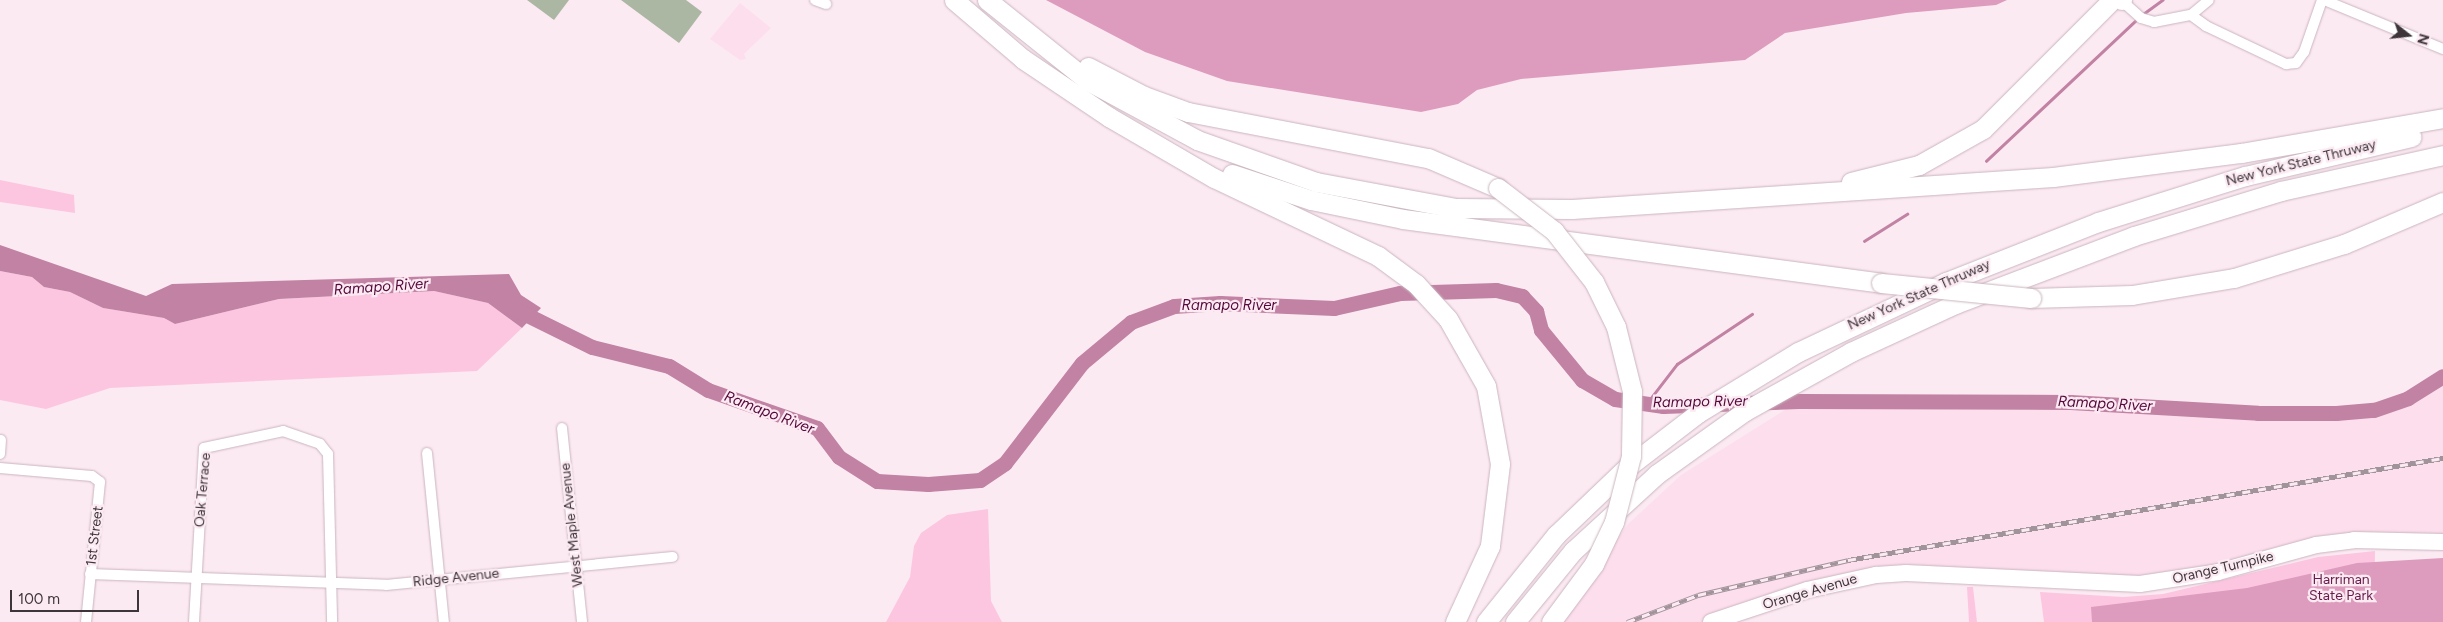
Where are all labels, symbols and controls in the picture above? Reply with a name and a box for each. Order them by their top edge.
north arrow [2383,10,2433,60]
text: N [2413,32,2433,47]
street label: New York State Thruway [2224,136,2378,190]
street label: New York State Thruway [1845,256,1993,334]
water label: Ramapo River [333,275,429,299]
water label: Ramapo River [1182,297,1276,315]
water label: Ramapo River [721,388,817,438]
water label: Ramapo River [1652,392,1748,412]
water label: Ramapo River [2057,393,2153,415]
street label: Oak Terrace [191,452,215,528]
street label: West Maple Avenue [557,462,587,588]
street label: 1st Street [83,505,107,567]
street label: Orange Turnpike [2171,548,2275,588]
street label: Ridge Avenue [412,565,500,591]
street label: Orange Avenue [1761,571,1859,613]
park label: Harriman State Park [2309,572,2373,604]
scale bar [12,580,141,612]
text: 100 m [18,590,60,608]

